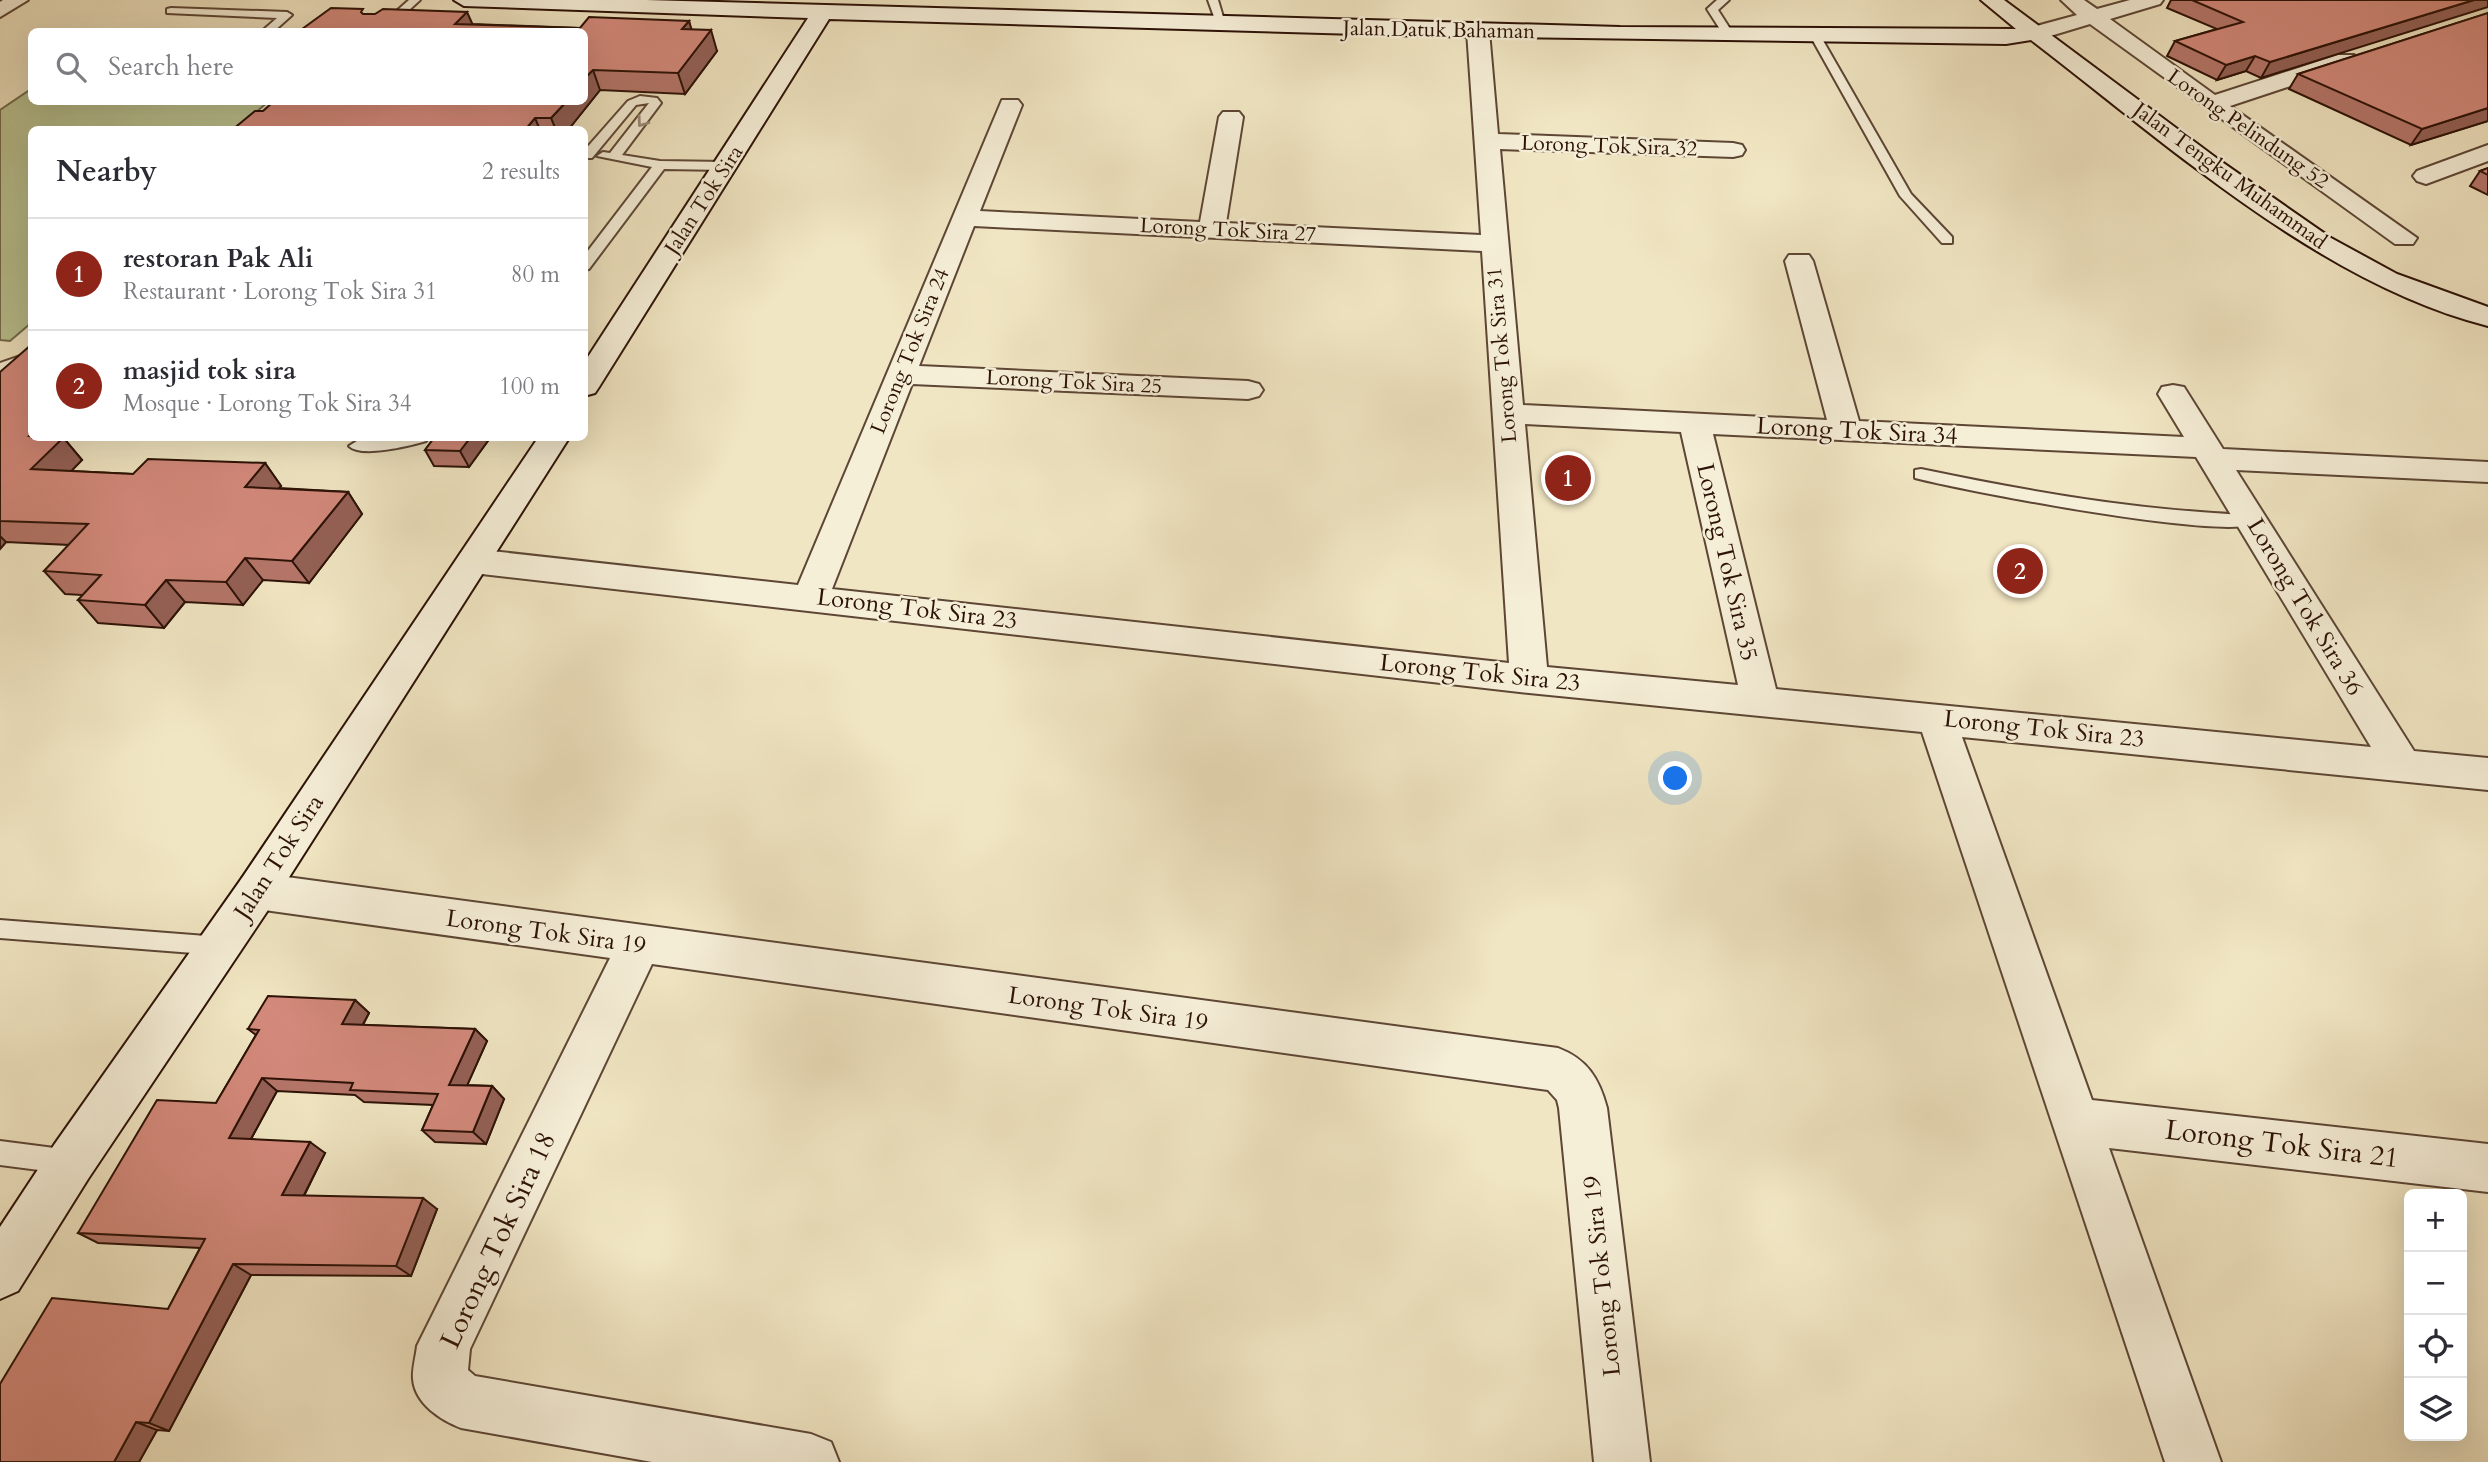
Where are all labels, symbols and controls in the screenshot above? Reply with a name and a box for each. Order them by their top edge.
street label: Jalan Datuk Bahaman [1340,14,1535,46]
search box [28,28,588,105]
icon: search [52,48,90,86]
text: Search here [108,49,234,84]
street label: Lorong Pelindung 52 [2161,62,2335,196]
street label: Jalan Tengku Muhammad [2125,94,2333,256]
one-way arrow [638,114,650,127]
street label: Lorong Tok Sira 32 [1520,128,1698,164]
street label: Jalan Tok Sira [656,140,750,263]
text: Nearby [56,151,157,192]
text: 2 results [482,156,560,187]
street label: Lorong Tok Sira 27 [1139,211,1317,249]
text: restoran Pak Ali [123,241,313,276]
text: 1 [73,259,85,290]
text: 80 m [511,259,560,290]
street label: Lorong Tok Sira 24 [864,264,957,438]
street label: Lorong Tok Sira 31 [1480,266,1524,444]
text: Restaurant · Lorong Tok Sira 31 [123,276,437,307]
text: masjid tok sira [123,353,296,388]
street label: Lorong Tok Sira 25 [985,363,1163,401]
text: 2 [73,371,85,402]
text: 100 m [499,371,560,402]
text: Mosque · Lorong Tok Sira 34 [123,388,412,419]
street label: Lorong Tok Sira 34 [1755,409,1959,453]
pin: 1 [1545,452,1591,504]
street label: Lorong Tok Sira 35 [1688,460,1766,664]
street label: Lorong Tok Sira 36 [2239,512,2371,702]
pin: 2 [1997,545,2043,597]
street label: Lorong Tok Sira 23 [815,580,1019,638]
street label: Lorong Tok Sira 23 [1378,646,1582,700]
street label: Lorong Tok Sira 23 [1942,702,2146,756]
your location [1658,761,1692,795]
street label: Jalan Tok Sira [225,788,332,928]
street label: Lorong Tok Sira 19 [444,902,648,962]
street label: Lorong Tok Sira 19 [1006,979,1210,1039]
street label: Lorong Tok Sira 21 [2163,1111,2401,1177]
street label: Lorong Tok Sira 18 [431,1125,565,1355]
street label: Lorong Tok Sira 19 [1575,1174,1629,1378]
map controls [2404,1189,2467,1441]
button: + [2404,1189,2467,1252]
button: − [2404,1252,2467,1315]
button: locate [2404,1315,2467,1378]
button: layers [2404,1378,2467,1441]

